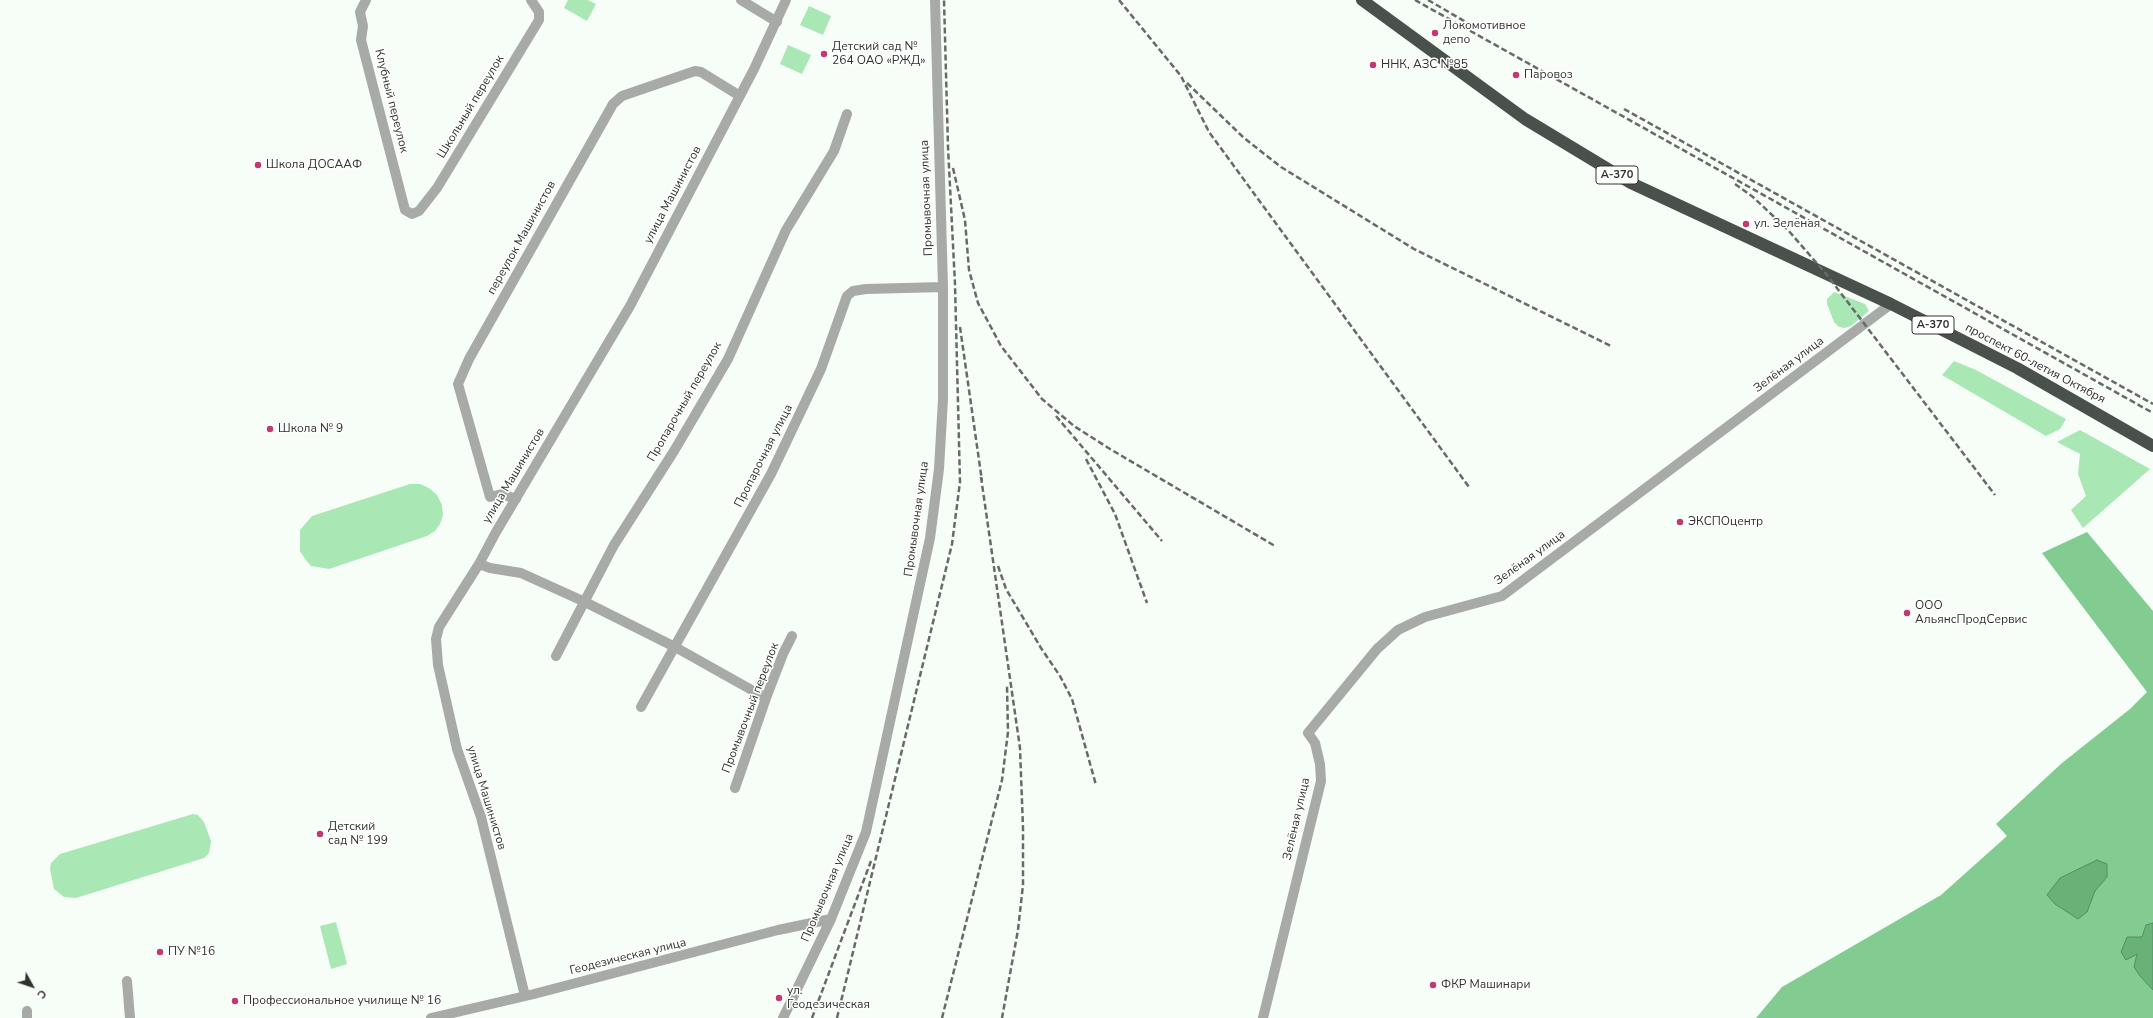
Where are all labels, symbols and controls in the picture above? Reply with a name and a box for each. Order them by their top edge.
place label: Локомотивное депо [1443,19,1526,47]
marker: Локомотивное депо [1430,28,1440,38]
place label: Детский сад № 264 ОАО «РЖД» [832,40,926,68]
street label: Клубный переулок [371,48,411,154]
marker: Детский сад № 264 ОАО «РЖД» [819,49,829,59]
street label: Школьный переулок [434,53,508,161]
place label: ННК, АЗС №85 [1381,58,1468,72]
marker: ННК, АЗС №85 [1368,60,1378,70]
place label: Паровоз [1524,68,1573,82]
marker: Паровоз [1511,70,1521,80]
street label: Промывочная улица [918,140,936,256]
street label: улица Машинистов [641,144,705,246]
place label: Школа ДОСААФ [266,158,362,172]
marker: Школа ДОСААФ [253,160,263,170]
road number: А-370 [1596,166,1638,184]
street label: переулок Машинистов [485,179,559,297]
place label: ул. Зелёная [1754,217,1820,231]
marker: ул. Зелёная [1741,219,1751,229]
road number: А-370 [1912,316,1954,334]
street label: проспект 60-летия Октября [1962,321,2108,407]
street label: Зелёная улица [1751,334,1827,396]
street label: Пропарочный переулок [645,340,725,464]
street label: Пропарочная улица [732,402,796,510]
place label: Школа № 9 [278,422,343,436]
marker: Школа № 9 [265,424,275,434]
street label: улица Машинистов [480,426,548,526]
street label: Промывочная улица [902,460,932,578]
place label: ЭКСПОцентр [1688,515,1763,529]
marker: ЭКСПОцентр [1675,517,1685,527]
street label: Зелёная улица [1492,527,1568,589]
place label: ООО АльянсПродСервис [1915,599,2027,627]
marker: ООО АльянсПродСервис [1902,608,1912,618]
street label: Промывочный переулок [719,641,783,775]
street label: улица Машинистов [463,744,509,852]
street label: Зелёная улица [1281,776,1313,862]
place label: Детский сад № 199 [328,820,388,848]
marker: Детский сад № 199 [315,829,325,839]
street label: Промывочная улица [799,832,857,944]
street label: Геодезическая улица [568,936,688,978]
place label: ПУ №16 [168,945,215,959]
marker: ПУ №16 [155,947,165,957]
north arrow [12,966,52,1006]
place label: ФКР Машинари [1441,978,1530,992]
marker: ФКР Машинари [1428,980,1438,990]
place label: ул. Геодезическая [787,984,870,1012]
text: С [33,986,50,1002]
marker: ул. Геодезическая [774,993,784,1003]
place label: Профессиональное училище № 16 [243,994,441,1008]
marker: Профессиональное училище № 16 [230,996,240,1006]

